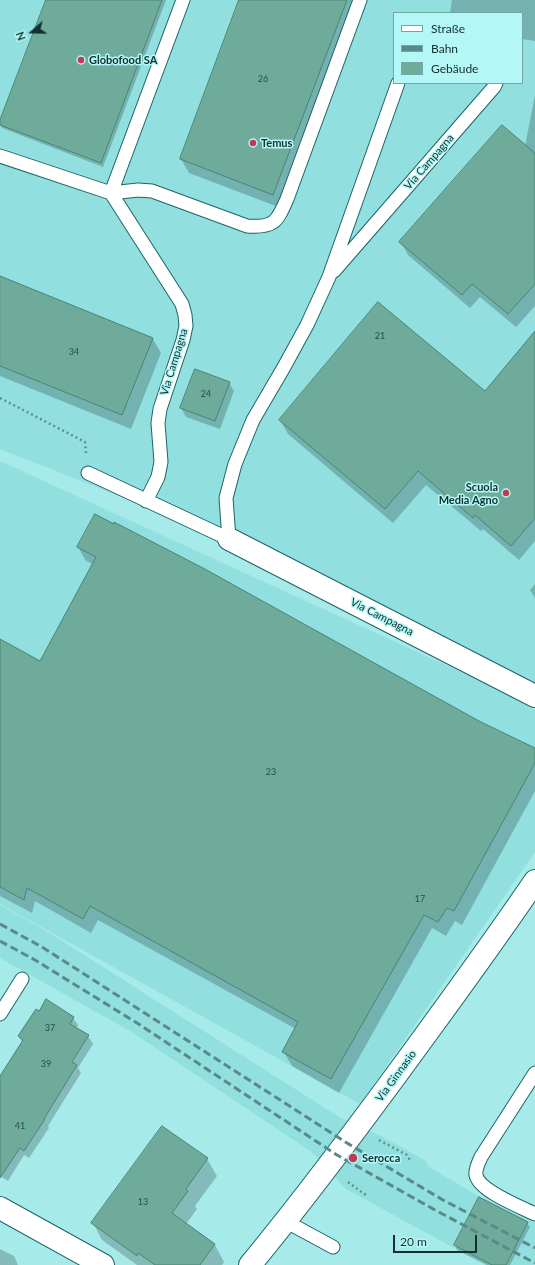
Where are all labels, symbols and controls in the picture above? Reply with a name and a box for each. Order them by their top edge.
north arrow [12,12,52,52]
legend [393,12,523,84]
text: Straße [431,21,465,36]
text: N [13,30,28,42]
text: Bahn [431,41,458,56]
place label: Globofood SA [89,53,157,67]
marker: Globofood SA [76,55,86,65]
text: Gebäude [431,61,478,76]
house number: 26 [258,74,268,84]
street label: Via Campagna [401,132,457,192]
place label: Temus [261,136,292,150]
marker: Temus [248,138,258,148]
street label: Via Campagna [158,327,190,397]
house number: 21 [375,331,385,341]
house number: 34 [69,347,79,357]
house number: 24 [201,389,211,399]
place label: Scuola Media Agno [439,480,498,506]
marker: Scuola Media Agno [501,488,511,498]
street label: Via Campagna [348,595,416,639]
house number: 23 [266,767,276,777]
house number: 17 [415,894,425,904]
house number: 37 [45,1023,55,1033]
street label: Via Ginnasio [373,1048,419,1104]
house number: 39 [41,1059,51,1069]
house number: 41 [15,1121,25,1131]
place label: Serocca [362,1151,400,1165]
marker: Serocca [347,1152,359,1164]
house number: 13 [138,1197,148,1207]
scale bar [395,1227,479,1253]
text: 20 m [400,1234,427,1249]

